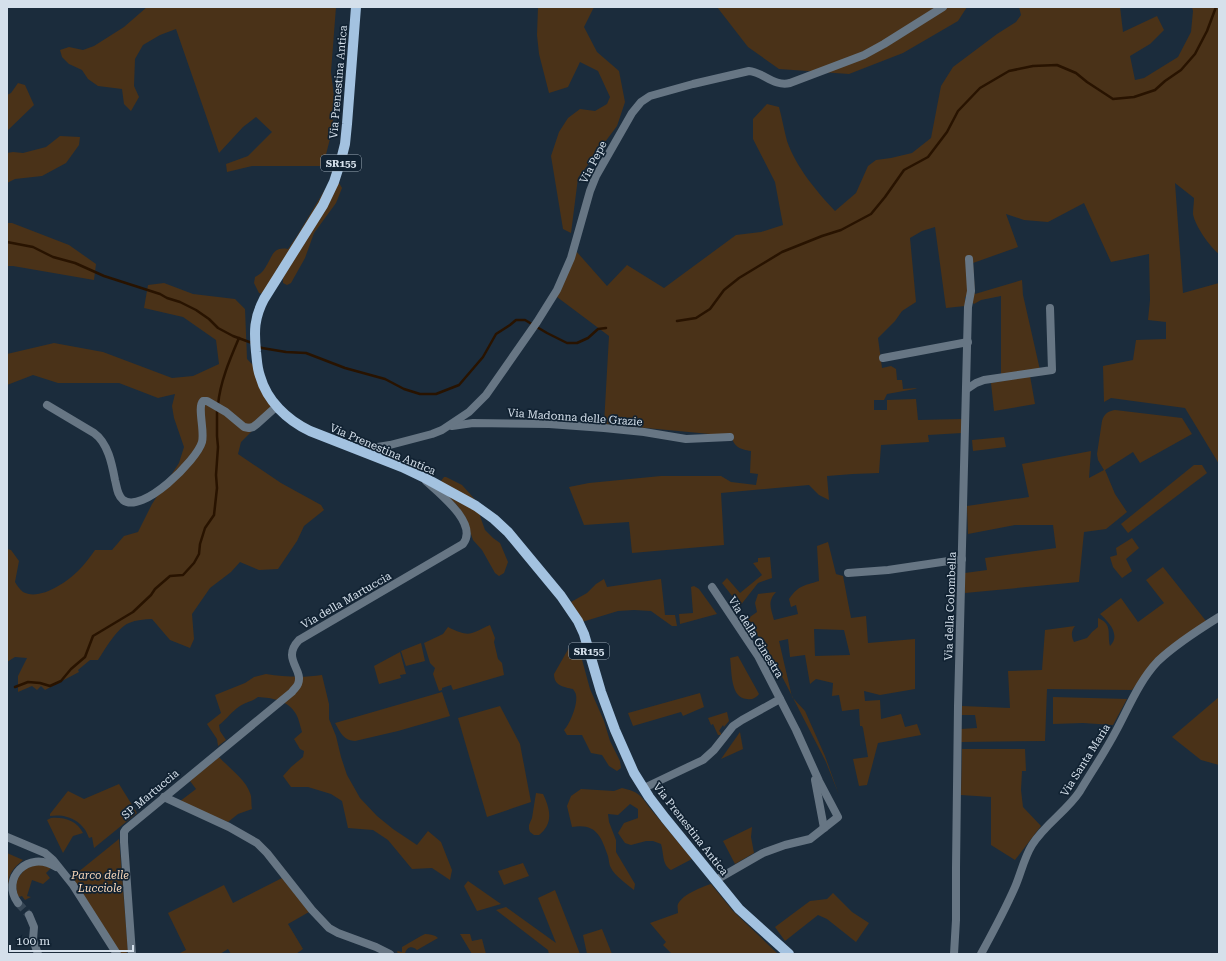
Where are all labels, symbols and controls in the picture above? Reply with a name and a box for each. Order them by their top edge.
street label: Via Prenestina Antica [327,25,350,139]
street label: Via Pepe [577,139,610,186]
road number: SR155 [321,155,361,171]
street label: Via Madonna delle Grazie [507,406,643,429]
street label: Via Prenestina Antica [328,421,438,478]
street label: Via della Colombella [942,551,959,661]
street label: Via della Martuccia [299,569,394,632]
street label: Via della Ginestra [725,594,786,680]
road number: SR155 [569,643,609,659]
street label: Via Santa Maria [1058,722,1113,799]
street label: SP Martuccia [119,767,182,822]
street label: Via Prenestina Antica [650,780,731,878]
park label: Parco delle Lucciole [70,869,129,895]
scale bar [10,927,133,953]
text: 100 m [16,934,50,948]

